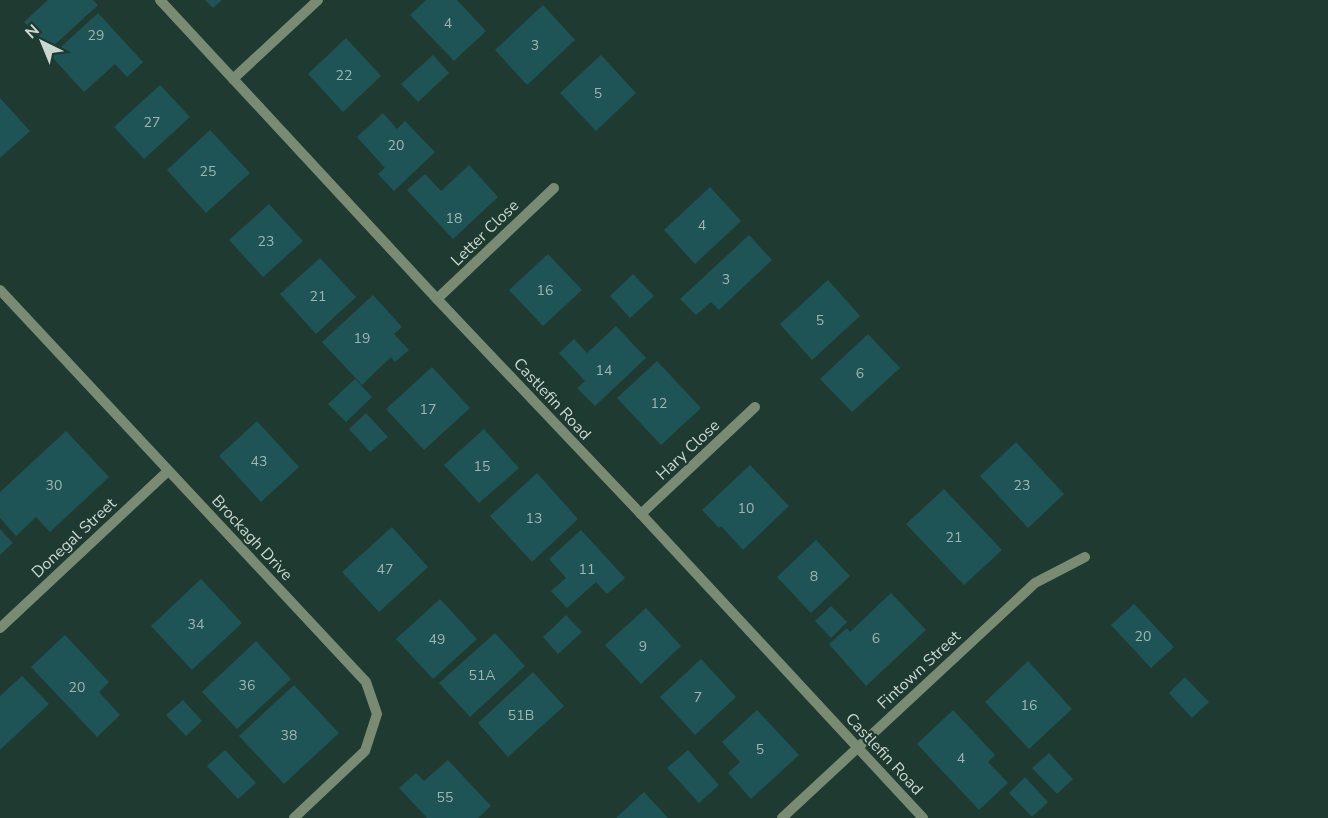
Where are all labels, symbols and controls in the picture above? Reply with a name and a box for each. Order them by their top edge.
north arrow [12,12,72,72]
house number: 4 [444,14,452,33]
text: N [21,20,44,44]
house number: 29 [88,26,104,45]
house number: 3 [531,36,539,55]
house number: 22 [336,66,352,85]
house number: 5 [594,84,602,103]
house number: 27 [144,113,160,132]
house number: 20 [388,136,404,155]
house number: 25 [200,162,216,181]
street label: Letter Close [446,195,524,271]
house number: 18 [446,209,462,228]
house number: 4 [698,216,706,235]
house number: 23 [258,232,274,251]
house number: 3 [722,270,730,289]
house number: 16 [537,281,553,300]
house number: 21 [310,287,326,306]
house number: 5 [816,311,824,330]
house number: 19 [354,329,370,348]
street label: Castlefin Road [508,353,596,445]
house number: 14 [596,361,612,380]
house number: 6 [856,364,864,383]
house number: 12 [651,394,667,413]
house number: 17 [420,400,436,419]
street label: Hary Close [651,415,725,485]
house number: 43 [251,452,267,471]
house number: 15 [474,457,490,476]
house number: 30 [46,476,62,495]
house number: 23 [1014,476,1030,495]
street label: Brockagh Drive [207,490,297,586]
street label: Donegal Street [27,493,122,583]
house number: 10 [738,499,754,518]
house number: 13 [526,509,542,528]
house number: 21 [946,528,962,547]
house number: 47 [377,560,393,579]
house number: 11 [579,560,595,579]
house number: 8 [810,567,818,586]
house number: 34 [188,615,204,634]
street label: Fintown Street [873,625,966,714]
house number: 20 [1135,627,1151,646]
house number: 6 [872,629,880,648]
house number: 49 [429,630,445,649]
house number: 9 [639,637,647,656]
house number: 51A [468,666,496,685]
house number: 36 [239,676,255,695]
house number: 20 [69,678,85,697]
house number: 7 [694,688,702,707]
house number: 16 [1021,696,1037,715]
house number: 51B [508,706,534,725]
street label: Castlefin Road [840,708,928,800]
house number: 38 [281,726,297,745]
house number: 5 [756,740,764,759]
house number: 4 [957,749,965,768]
house number: 55 [437,788,453,807]

